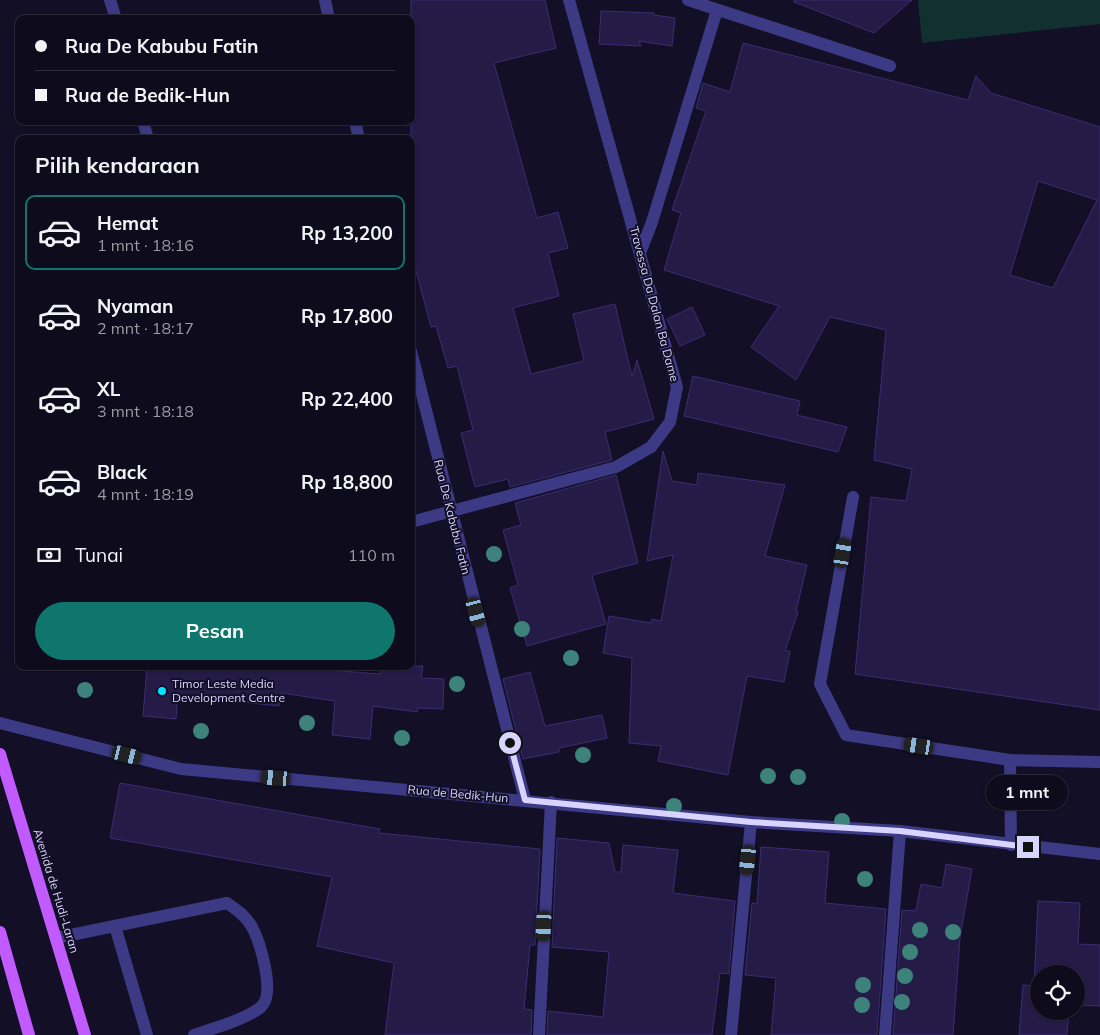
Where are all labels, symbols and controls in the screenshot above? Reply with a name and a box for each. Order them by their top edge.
text: Rua De Kabubu Fatin [65,34,258,58]
text: Rua de Bedik-Hun [65,83,230,107]
text: Pilih kendaraan [35,151,200,179]
icon: car [37,210,82,255]
text: Hemat [97,211,158,235]
text: Rp 13,200 [301,221,393,245]
street label: Travessa Da Dalan Ba Dame [627,225,682,383]
text: 1 mnt · 18:16 [97,235,194,255]
icon: car [37,293,82,338]
text: Nyaman [97,294,174,318]
text: Rp 17,800 [301,304,393,328]
text: 2 mnt · 18:17 [97,318,194,338]
icon: car [37,376,82,421]
text: XL [97,377,120,401]
text: Rp 22,400 [301,387,393,411]
text: 3 mnt · 18:18 [97,401,194,421]
street label: Rua De Kabubu Fatin [431,458,474,576]
icon: car [37,459,82,504]
text: Black [97,460,147,484]
text: Rp 18,800 [301,470,393,494]
text: 4 mnt · 18:19 [97,484,194,504]
car [833,537,852,569]
icon: cash [35,541,63,569]
text: Tunai [75,543,123,567]
text: 110 m [348,545,395,565]
car [464,596,487,628]
button: Pesan [35,602,395,660]
place label: Timor Leste Media Development Centre [172,676,285,705]
marker: Timor Leste Media Development Centre [156,685,168,697]
route start [499,732,521,754]
car [903,736,934,756]
car [110,744,143,766]
car [260,769,291,787]
callout: 1 mnt [987,774,1069,810]
street label: Rua de Bedik-Hun [407,782,509,805]
text: 1 mnt [1005,782,1049,802]
street label: Avenida de Hudi-Laran [30,827,83,955]
route end [1017,836,1039,858]
car [738,844,757,876]
car [535,911,552,941]
map controls [1030,965,1085,1020]
button: locate [1030,965,1085,1020]

